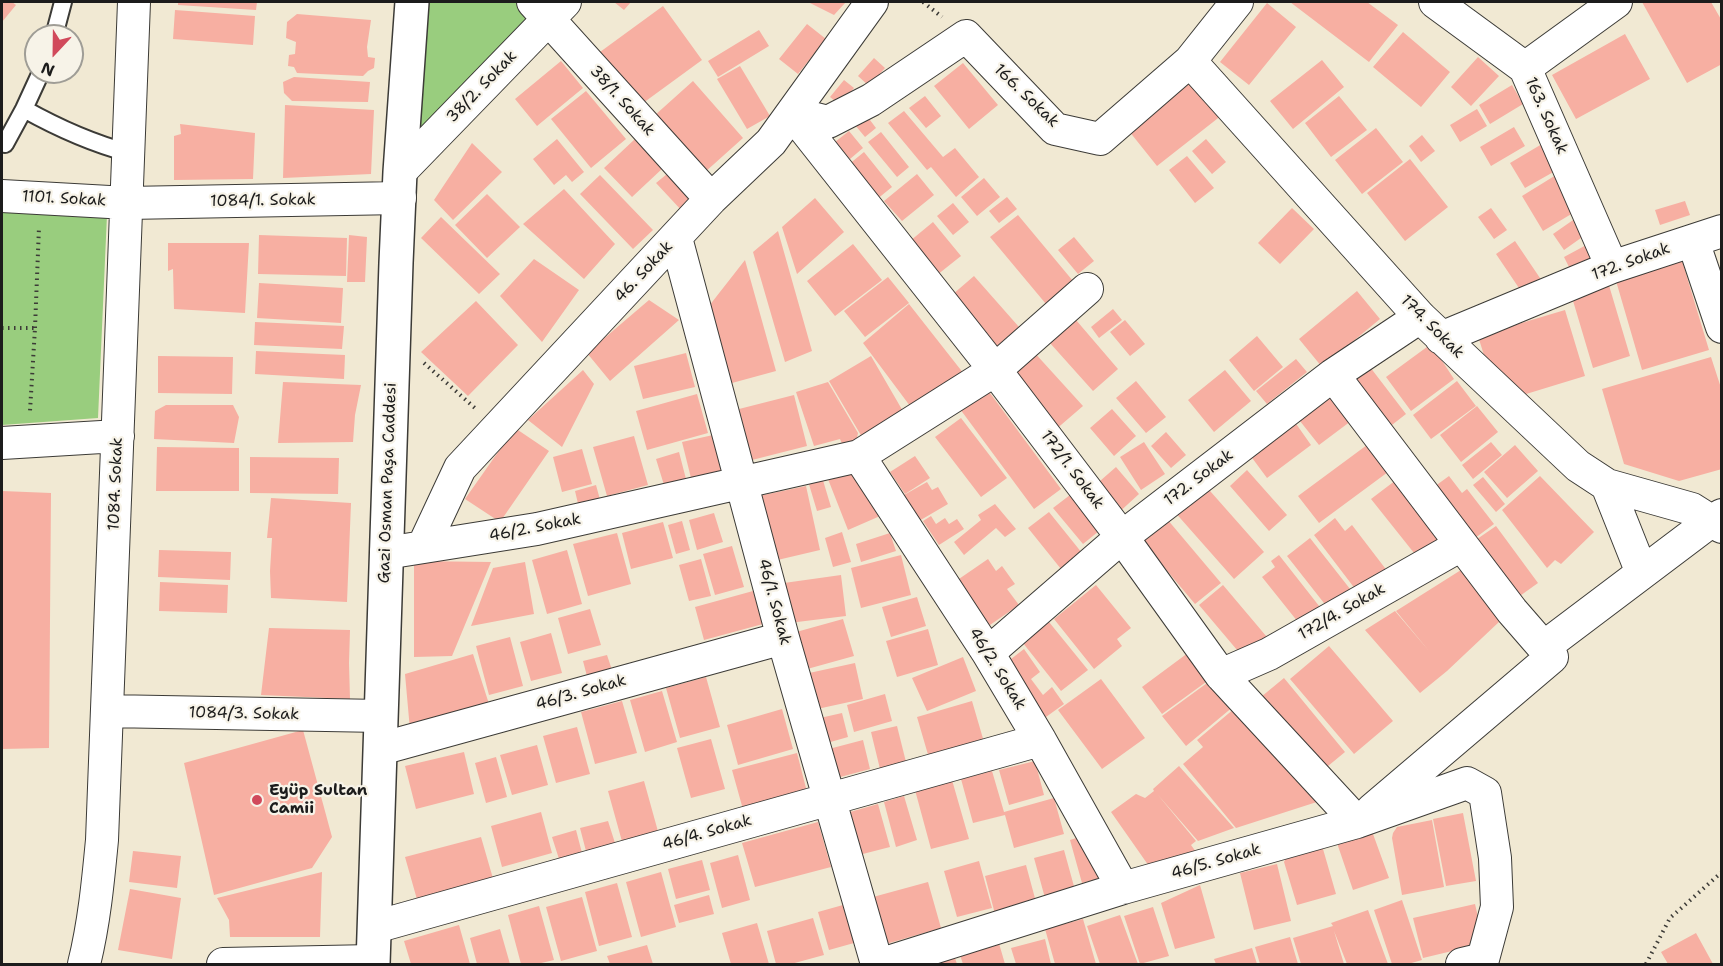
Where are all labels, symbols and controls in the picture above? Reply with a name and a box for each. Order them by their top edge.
north arrow [24,24,84,84]
street label: 38/2. Sokak [443,47,521,127]
text: N [38,57,58,81]
street label: 166. Sokak [989,60,1063,132]
street label: 38/1. Sokak [585,62,659,140]
street label: 163. Sokak [1520,74,1572,158]
street label: 1101. Sokak [21,187,107,211]
street label: 1084/1. Sokak [210,190,316,212]
street label: 46. Sokak [611,237,677,307]
street label: 172. Sokak [1589,239,1673,285]
street label: 174. Sokak [1396,291,1468,363]
street label: Gazi Osman Paşa Caddesi [375,382,401,584]
street label: 172/1. Sokak [1036,427,1108,513]
street label: 1084. Sokak [105,437,127,531]
street label: 172. Sokak [1161,446,1237,510]
street label: 46/2. Sokak [487,510,583,546]
street label: 46/1. Sokak [753,557,795,647]
street label: 172/4. Sokak [1295,579,1389,645]
street label: 46/2. Sokak [964,624,1030,714]
street label: 46/3. Sokak [533,671,629,715]
street label: 1084/3. Sokak [189,703,299,725]
place label: Eyüp Sultan Camii [269,781,367,819]
marker: Eyüp Sultan Camii [250,793,264,807]
street label: 46/4. Sokak [660,811,754,855]
street label: 46/5. Sokak [1169,840,1263,884]

